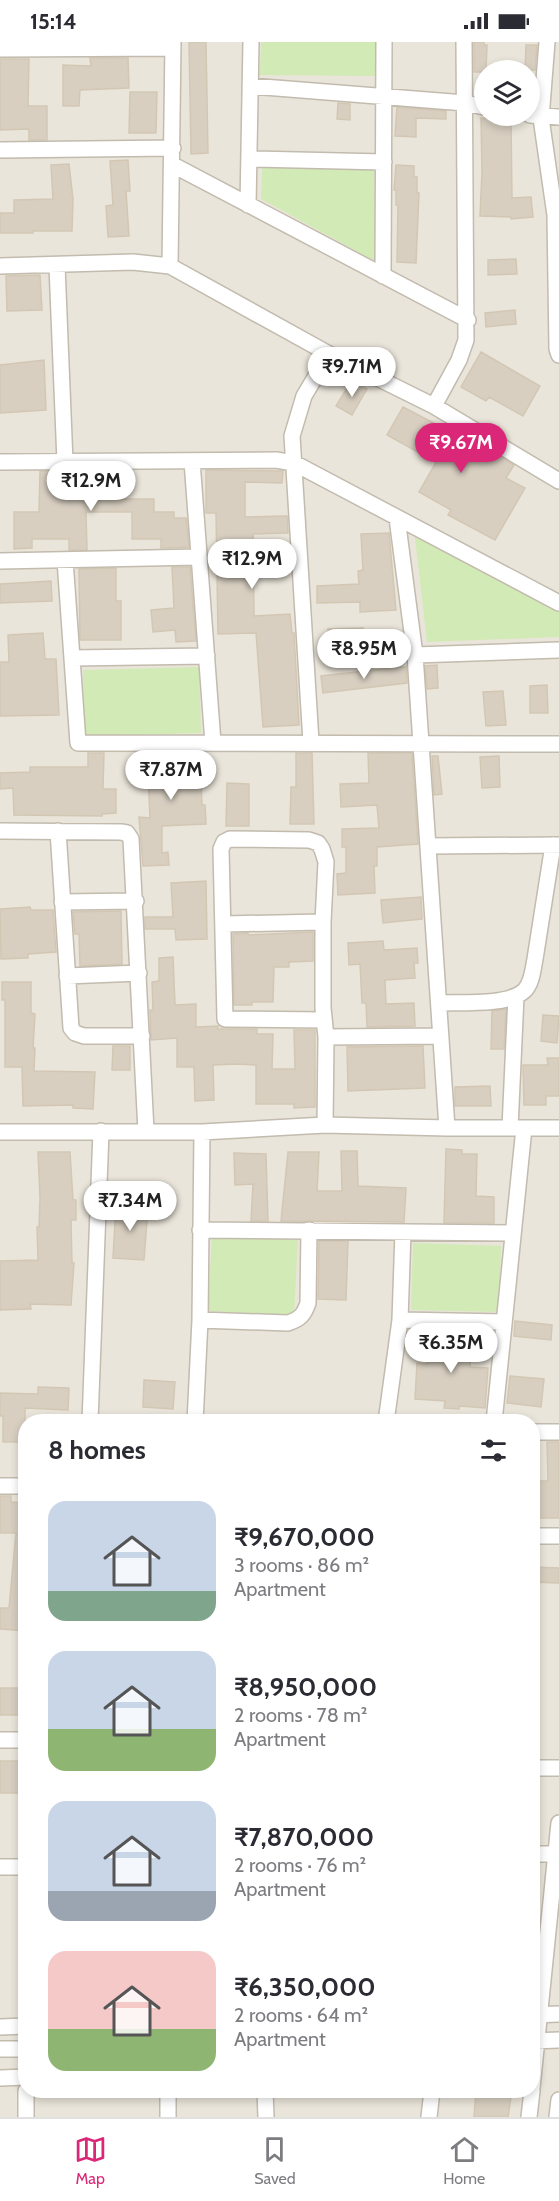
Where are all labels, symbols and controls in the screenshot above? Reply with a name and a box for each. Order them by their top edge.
text: 15:14 [30,8,77,35]
map controls [474,60,540,126]
button: layers [474,60,540,126]
pin: ₹9.71M [303,347,401,398]
text: ₹9.71M [322,354,382,378]
pin: ₹9.67M [412,423,510,474]
text: ₹9.67M [429,430,493,454]
pin: ₹12.9M [42,461,140,512]
text: ₹12.9M [61,468,121,492]
pin: ₹12.9M [203,539,301,590]
text: ₹12.9M [222,546,282,570]
pin: ₹8.95M [315,629,413,680]
text: ₹8.95M [331,636,397,660]
pin: ₹7.87M [122,750,220,801]
text: ₹7.87M [139,757,203,781]
pin: ₹7.34M [81,1181,179,1232]
text: ₹7.34M [98,1188,162,1212]
pin: ₹6.35M [402,1323,500,1374]
text: ₹6.35M [419,1330,483,1354]
text: 8 homes [48,1434,146,1466]
icon: filters [477,1434,510,1467]
text: ₹9,670,000 [234,1521,375,1553]
icon: home [96,1525,168,1597]
text: 3 rooms · 86 m² [234,1553,369,1577]
text: Apartment [234,1577,326,1601]
text: ₹8,950,000 [234,1671,377,1703]
icon: home [96,1675,168,1747]
text: 2 rooms · 78 m² [234,1703,367,1727]
text: Apartment [234,1727,326,1751]
text: ₹7,870,000 [234,1821,374,1853]
icon: home [96,1825,168,1897]
text: 2 rooms · 76 m² [234,1853,366,1877]
text: Apartment [234,1877,326,1901]
text: ₹6,350,000 [234,1971,376,2003]
icon: home [96,1975,168,2047]
text: 2 rooms · 64 m² [234,2003,368,2027]
text: Apartment [234,2027,326,2051]
tab: Map [74,2133,107,2188]
tab: Saved [254,2133,296,2188]
tab: Home [443,2133,485,2188]

